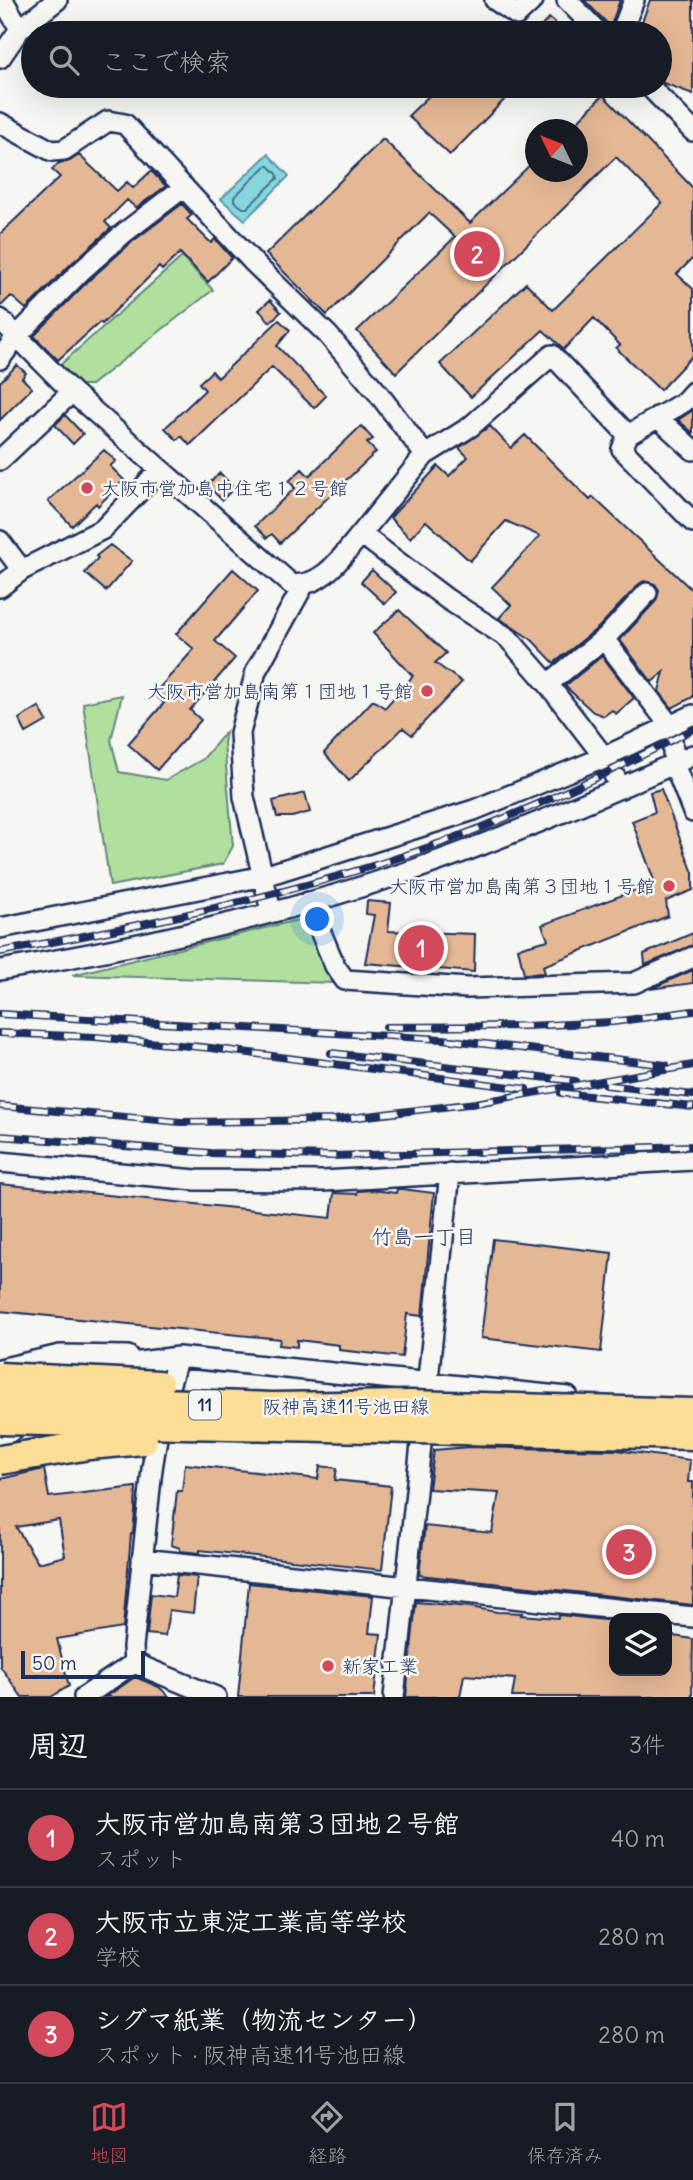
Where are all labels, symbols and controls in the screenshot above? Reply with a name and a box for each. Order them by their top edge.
search box [21,21,672,98]
icon: search [45,41,83,79]
text: ここで検索 [101,45,231,78]
north arrow [525,119,588,182]
pin: 2 [454,228,500,280]
place label: 大阪市営加島中住宅１２号館 [101,476,348,500]
marker: 大阪市営加島中住宅１２号館 [79,480,95,496]
place label: 大阪市営加島南第１団地１号館 [147,679,413,703]
marker: 大阪市営加島南第１団地１号館 [419,683,435,699]
place label: 大阪市営加島南第３団地１号館 [389,874,655,898]
marker: 大阪市営加島南第３団地１号館 [661,878,677,894]
your location [300,902,334,936]
pin: 1 [398,922,444,974]
district label: 竹島一丁目 [372,1223,477,1250]
road number: 11 [189,1390,221,1420]
street label: 阪神高速11号池田線 [262,1394,430,1418]
pin: 3 [606,1526,652,1578]
map controls [609,1613,672,1676]
button: layers [609,1613,672,1676]
scale bar [21,1648,145,1680]
text: 50 m [32,1651,77,1675]
place label: 新家工業 [342,1654,418,1678]
marker: 新家工業 [320,1658,336,1674]
text: 周辺 [28,1726,88,1764]
text: 3件 [629,1730,665,1759]
text: 大阪市営加島南第３団地２号館 [95,1807,459,1840]
text: 1 [46,1824,56,1853]
text: 40 m [611,1824,665,1853]
text: スポット [95,1844,187,1873]
text: 大阪市立東淀工業高等学校 [95,1905,407,1938]
text: 2 [45,1922,57,1951]
text: 280 m [598,1922,665,1951]
text: 学校 [95,1942,141,1971]
text: シグマ紙業（物流センター） [95,2003,433,2036]
text: 3 [44,2020,58,2049]
text: 280 m [598,2020,665,2049]
text: スポット · 阪神高速11号池田線 [95,2040,405,2069]
tab: 地図 [90,2098,128,2167]
tab: 経路 [308,2098,347,2167]
tab: 保存済み [527,2098,603,2167]

